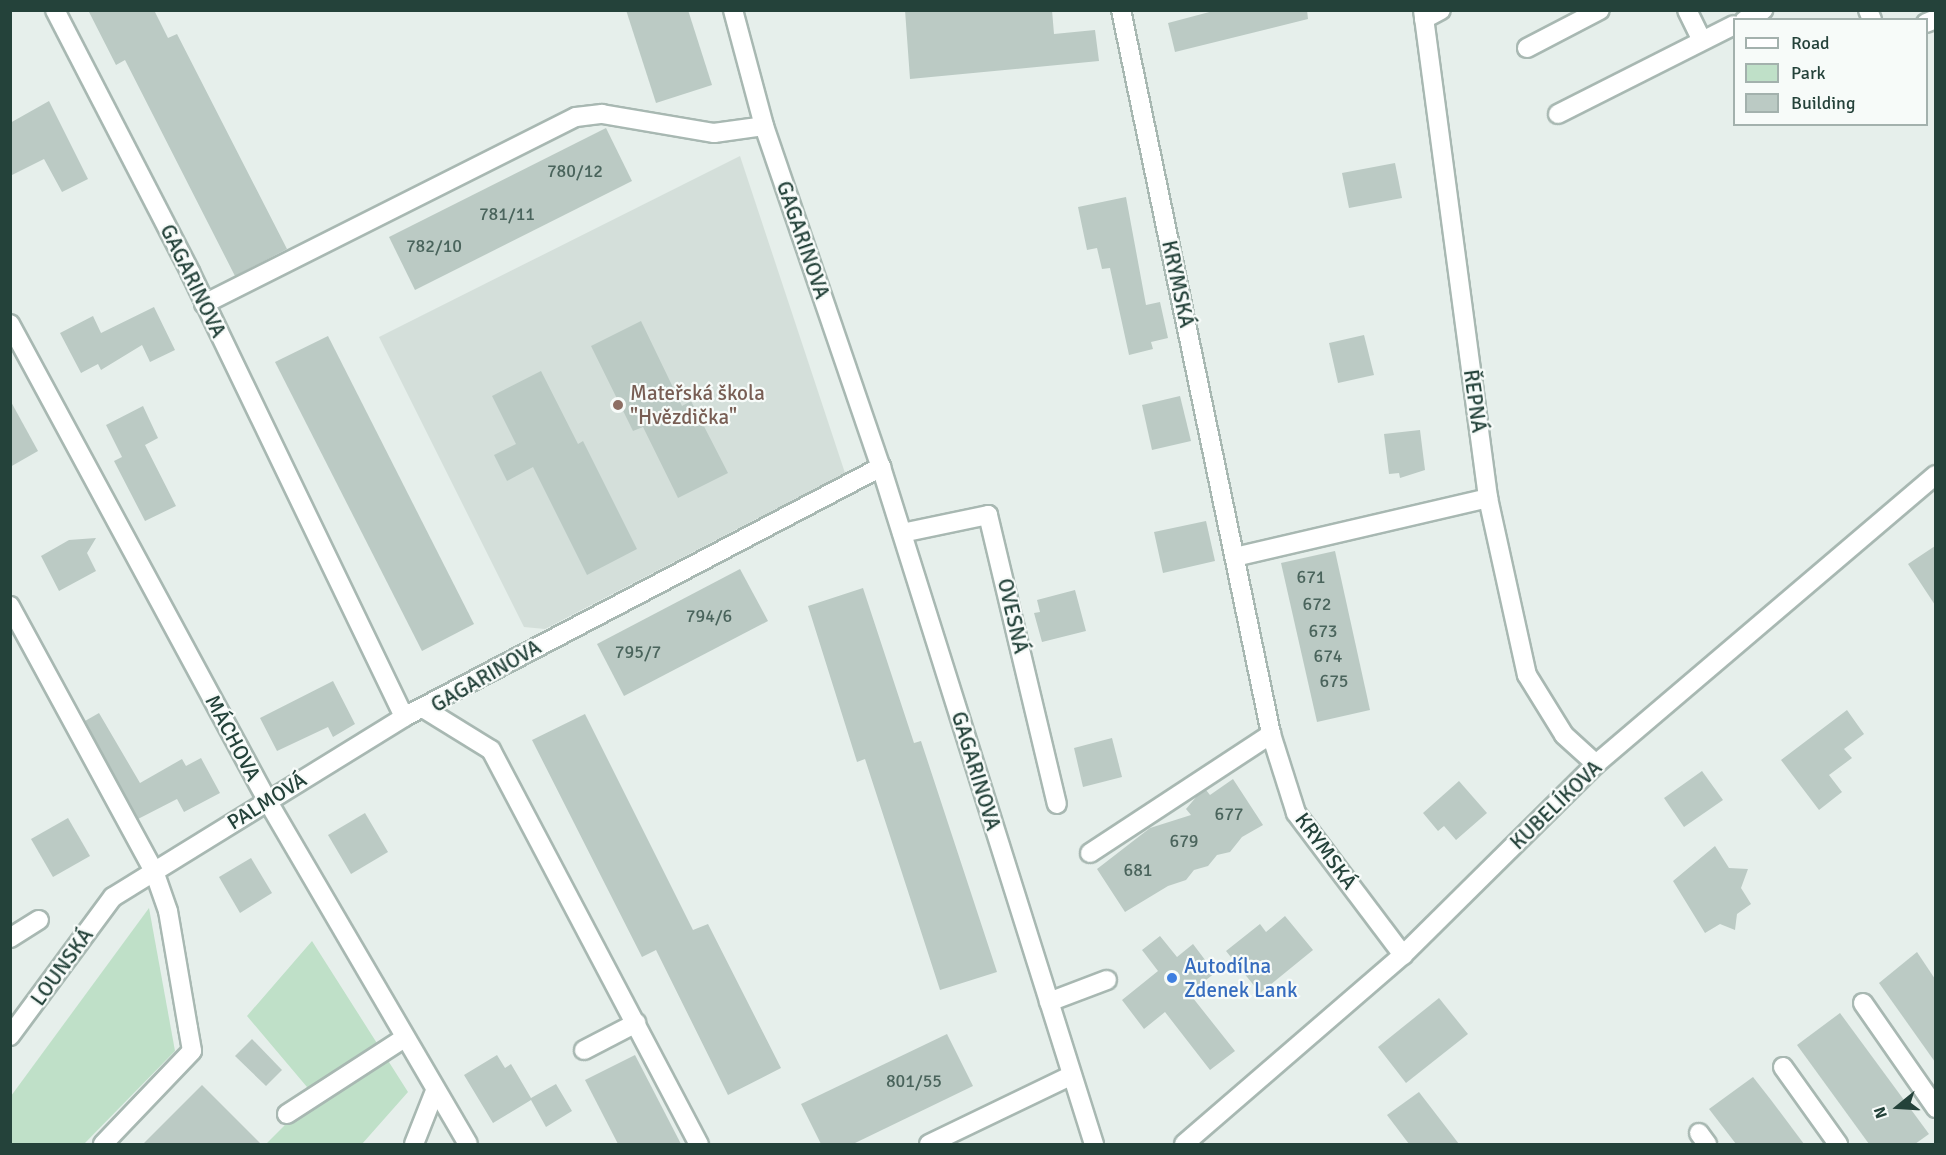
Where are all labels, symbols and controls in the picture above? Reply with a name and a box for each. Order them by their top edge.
legend [1733,18,1928,126]
text: Road [1791,32,1830,54]
text: Park [1791,62,1826,84]
text: Building [1791,92,1855,114]
house number: 780/12 [547,160,603,182]
street label: GAGARINOVA [771,178,835,302]
house number: 781/11 [479,203,535,225]
street label: GAGARINOVA [155,220,231,342]
house number: 782/10 [406,235,462,257]
street label: KRYMSKÁ [1156,238,1200,330]
street label: ŘEPNÁ [1458,368,1492,434]
place label: Mateřská škola "Hvězdička" [630,380,765,430]
marker: Mateřská škola "Hvězdička" [611,398,625,412]
house number: 671 [1296,566,1326,588]
street label: OVESNÁ [992,576,1034,656]
house number: 672 [1302,593,1332,615]
house number: 794/6 [686,605,732,627]
house number: 673 [1308,620,1338,642]
street label: GAGARINOVA [427,634,545,718]
house number: 795/7 [615,641,661,663]
house number: 674 [1313,645,1343,667]
house number: 675 [1319,670,1349,692]
street label: MÁCHOVA [200,691,266,785]
street label: GAGARINOVA [946,709,1006,833]
street label: KUBELÍKOVA [1505,755,1607,855]
street label: PALMOVÁ [223,767,311,835]
house number: 677 [1214,803,1244,825]
street label: KRYMSKÁ [1290,808,1362,894]
house number: 679 [1169,830,1199,852]
house number: 681 [1123,859,1153,881]
street label: LOUNSKÁ [25,923,99,1011]
place label: Autodílna Zdenek Lank [1184,953,1297,1003]
marker: Autodílna Zdenek Lank [1165,971,1179,985]
house number: 801/55 [886,1070,942,1092]
north arrow [1868,1077,1928,1137]
text: N [1870,1104,1892,1121]

